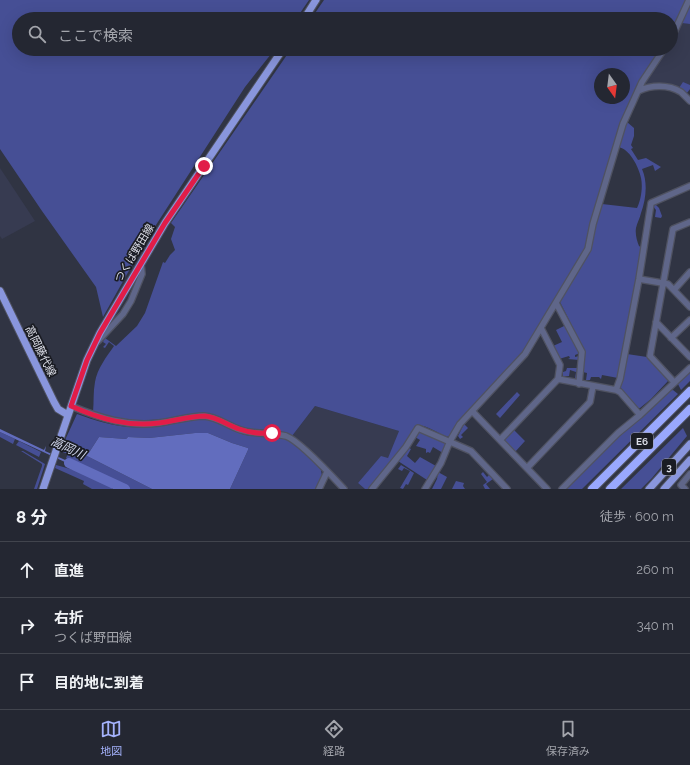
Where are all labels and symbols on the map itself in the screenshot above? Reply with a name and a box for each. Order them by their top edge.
north arrow [594,68,630,104]
route end [195,157,213,175]
street label: つくば野田線 [112,222,157,285]
street label: 高岡藤代線 [23,324,58,379]
route start [263,424,281,442]
road number: E6 [631,433,653,449]
water label: 高岡川 [49,434,89,463]
road number: 3 [662,459,676,475]

